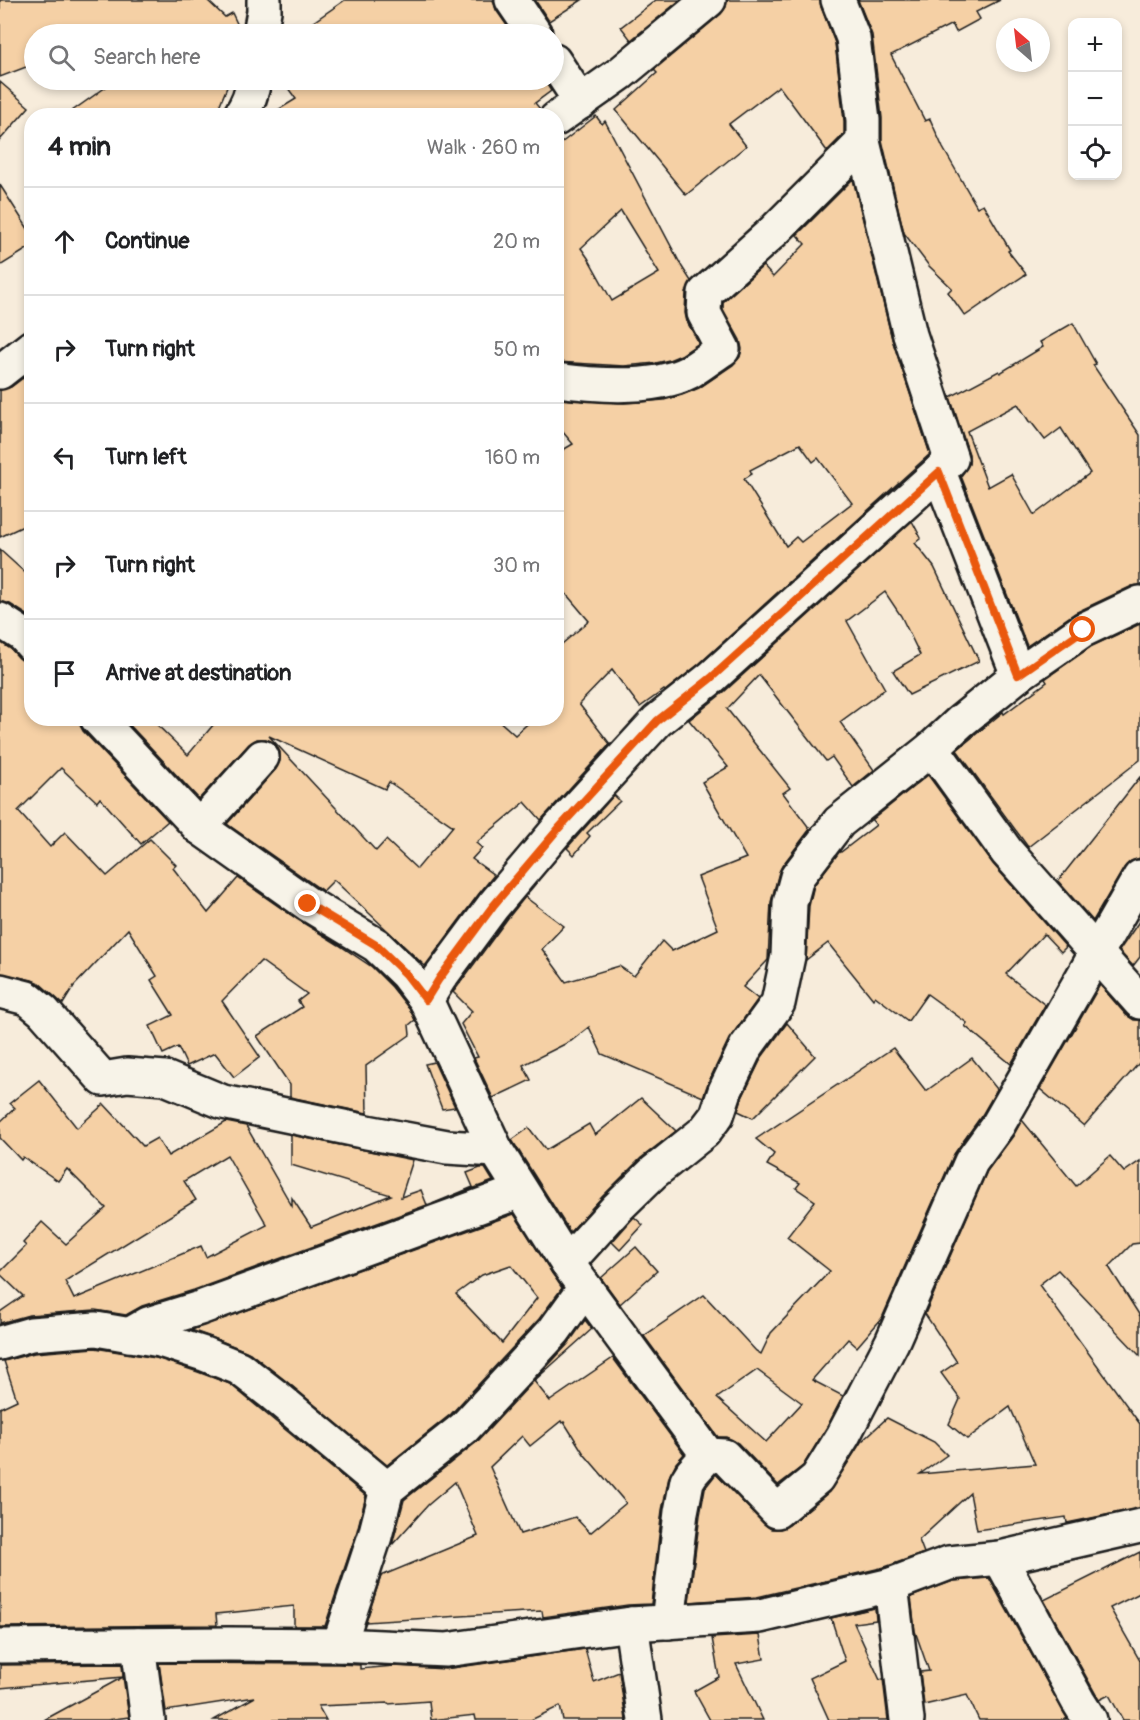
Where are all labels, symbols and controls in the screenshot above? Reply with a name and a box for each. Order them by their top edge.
north arrow [996,18,1050,72]
map controls [1068,18,1122,180]
button: + [1068,18,1122,72]
search box [24,24,564,90]
icon: search [45,41,78,74]
text: Search here [93,43,200,71]
button: − [1068,72,1122,126]
button: locate [1068,126,1122,180]
text: 4 min [48,131,111,163]
text: Walk · 260 m [427,135,540,160]
icon: ahead [48,225,81,258]
text: Continue [105,227,189,255]
text: 20 m [493,229,540,254]
icon: right [48,333,81,366]
text: Turn right [105,335,195,363]
text: 50 m [493,337,540,362]
icon: left [48,441,81,474]
text: Turn left [105,443,187,471]
text: 160 m [485,445,540,470]
icon: right [48,549,81,582]
text: Turn right [105,551,195,579]
text: 30 m [493,553,540,578]
route start [1069,616,1095,642]
icon: arrive [48,657,81,690]
text: Arrive at destination [105,659,291,687]
route end [294,890,320,916]

